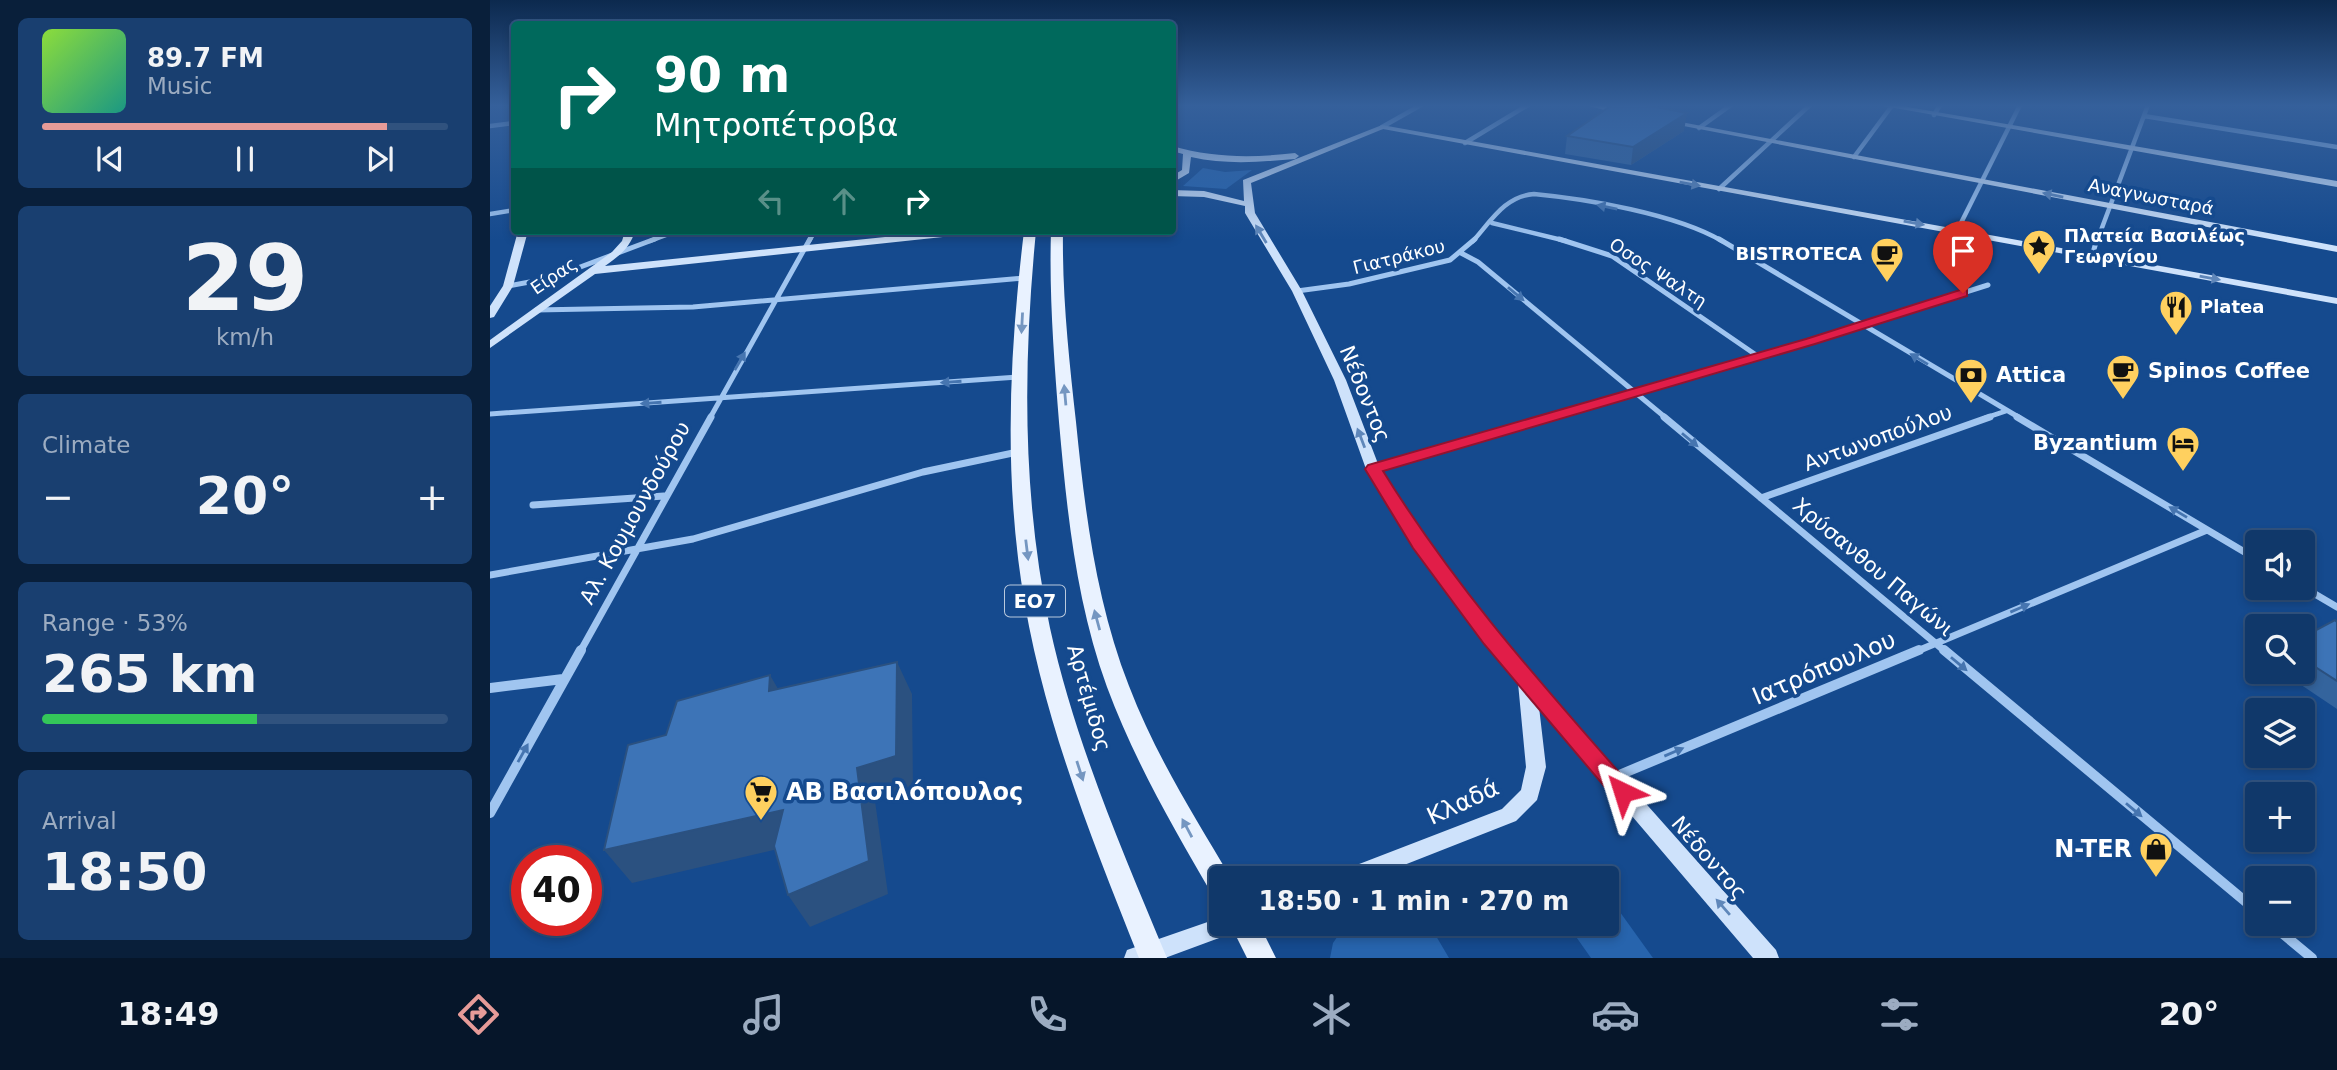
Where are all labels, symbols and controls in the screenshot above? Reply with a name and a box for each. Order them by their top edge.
text: 89.7 FM [147,43,264,73]
text: 90 m [654,47,790,104]
icon: right [539,49,630,140]
text: Music [147,73,212,99]
text: Μητροπέτροβα [654,106,898,144]
icon: previous [91,140,129,178]
icon: pause [226,140,264,178]
icon: next [361,140,399,178]
street label: Αναγνωσταρά [2087,174,2216,219]
one-way arrow [1679,179,1701,190]
icon: left [752,182,790,220]
icon: ahead [825,182,863,220]
icon: right [898,182,936,220]
one-way arrow [2042,189,2064,200]
one-way arrow [1596,202,1618,213]
one-way arrow [1903,218,1925,229]
pin [1933,221,1993,293]
one-way arrow [1255,224,1268,243]
place label: Πλατεία Βασιλέως Γεωργίου [2064,225,2245,267]
text: 29 [182,226,308,331]
place icon: Πλατεία Βασιλέως Γεωργίου [2020,227,2058,276]
icon: arrive [1944,232,1982,270]
street label: Οσος Ψαλτη [1606,233,1711,312]
street label: Γιατράκου [1351,235,1447,278]
cafe icon: BISTROTECA [1868,235,1906,284]
place label: BISTROTECA [1735,243,1862,264]
street label: Είρας [527,253,581,299]
one-way arrow [2199,272,2221,283]
one-way arrow [1507,286,1524,301]
restaurant icon: Platea [2157,288,2195,337]
place label: Platea [2200,296,2264,317]
one-way arrow [1017,313,1028,335]
text: km/h [216,324,274,350]
street label: Νέδοντος [1335,342,1395,446]
one-way arrow [734,352,746,371]
cafe icon: Spinos Coffee [2104,352,2142,401]
one-way arrow [1909,353,1928,366]
bank icon: Attica [1952,356,1990,405]
place label: Spinos Coffee [2148,359,2310,383]
place label: Attica [1996,363,2066,387]
one-way arrow [940,377,962,388]
one-way arrow [1059,384,1070,406]
one-way arrow [640,398,662,409]
street label: Αντωνοπούλου [1801,400,1955,476]
street label: Αλ. Κουμουνδούρου [575,417,695,609]
hotel icon: Byzantium [2164,424,2202,473]
one-way arrow [1355,427,1366,448]
place label: Byzantium [2033,431,2158,455]
text: Climate [42,432,131,458]
one-way arrow [1682,432,1699,447]
text: 20° [196,466,294,526]
text: − [42,475,74,519]
text: + [416,475,448,519]
street label: Χρύσανθου Παγώνι [1788,493,1958,641]
one-way arrow [2168,506,2187,519]
map controls [2245,530,2315,936]
button: sound [2245,530,2315,600]
one-way arrow [1022,539,1033,561]
road number: ΕΟ7 [1005,586,1065,616]
one-way arrow [2009,602,2030,613]
one-way arrow [1091,608,1102,630]
text: Range · 53% [42,610,188,636]
button: search [2245,614,2315,684]
street label: Ιατρόπουλου [1748,625,1900,711]
street label: Αρτέμιδος [1062,642,1116,754]
text: 265 km [42,644,257,704]
one-way arrow [1951,656,1968,671]
button: layers [2245,698,2315,768]
one-way arrow [517,743,529,763]
one-way arrow [1664,746,1684,758]
position arrow [1586,755,1660,829]
one-way arrow [1076,761,1086,782]
supermarket icon: ΑΒ Βασιλόπουλος [742,773,780,822]
street label: Κλαδά [1423,773,1503,831]
place label: ΑΒ Βασιλόπουλος [786,778,1023,806]
button: + [2245,782,2315,852]
one-way arrow [2125,802,2143,817]
text: Arrival [42,808,117,834]
street label: Νέδοντος [1666,812,1752,904]
one-way arrow [1181,818,1193,838]
shop icon: N-TER [2137,830,2175,879]
place label: N-TER [2054,835,2132,863]
text: 18:50 [42,842,208,902]
speed limit sign: 40 [511,845,602,936]
button: − [2245,866,2315,936]
text: 18:50 · 1 min · 270 m [1259,886,1569,916]
one-way arrow [1716,898,1731,915]
icon: directions [454,990,503,1039]
icon: music [739,990,788,1039]
icon: phone [1023,990,1072,1039]
icon: climate [1307,990,1356,1039]
icon: car [1591,990,1640,1039]
icon: filters [1875,990,1924,1039]
text: 18:49 [118,995,219,1033]
text: 20° [2159,995,2219,1033]

